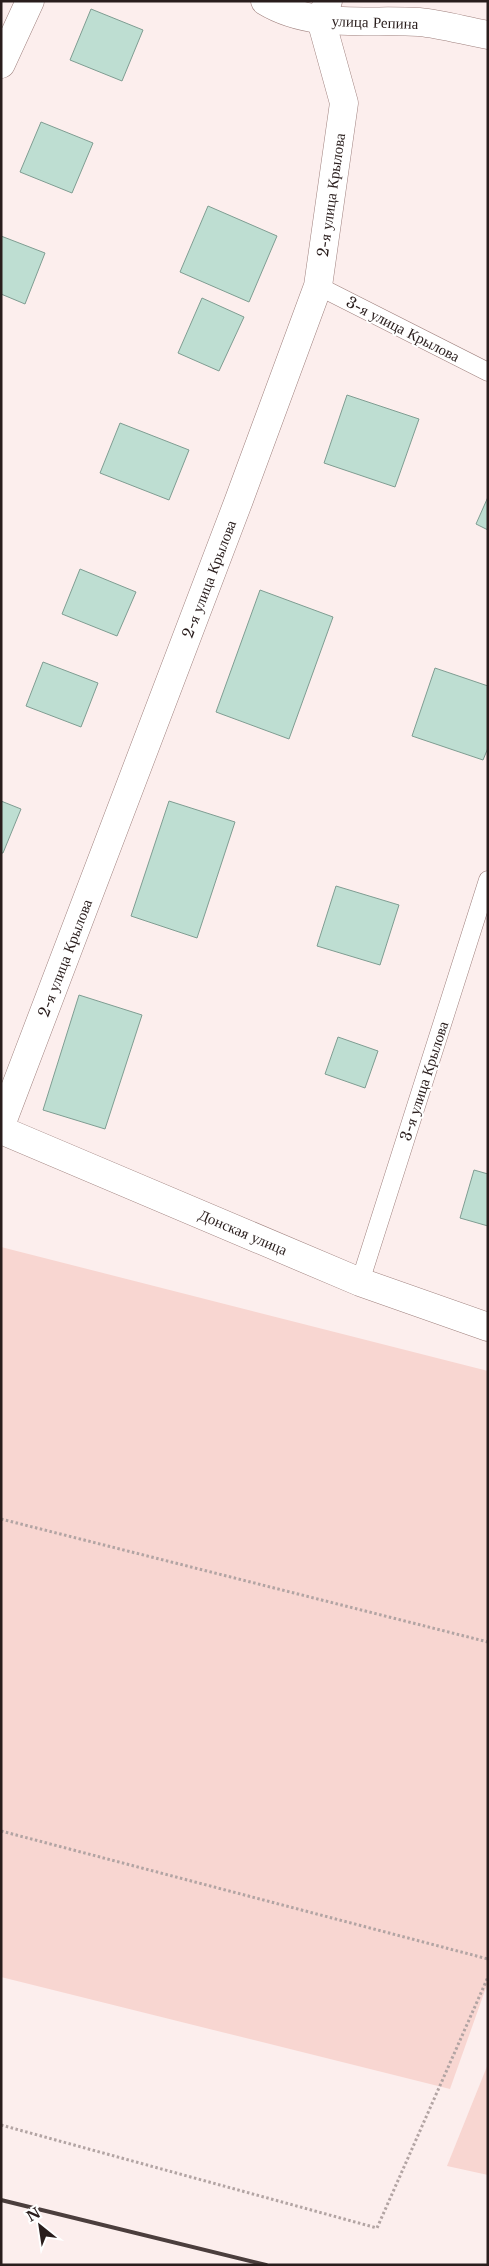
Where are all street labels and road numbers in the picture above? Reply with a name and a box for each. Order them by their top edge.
street label: улица Репина [331,11,419,33]
street label: 2-я улица Крылова [313,132,349,258]
street label: 3-я улица Крылова [343,292,463,366]
street label: 2-я улица Крылова [178,517,240,641]
street label: 2-я улица Крылова [34,896,96,1020]
street label: 3-я улица Крылова [396,1018,452,1143]
street label: Донская улица [196,1205,290,1259]

